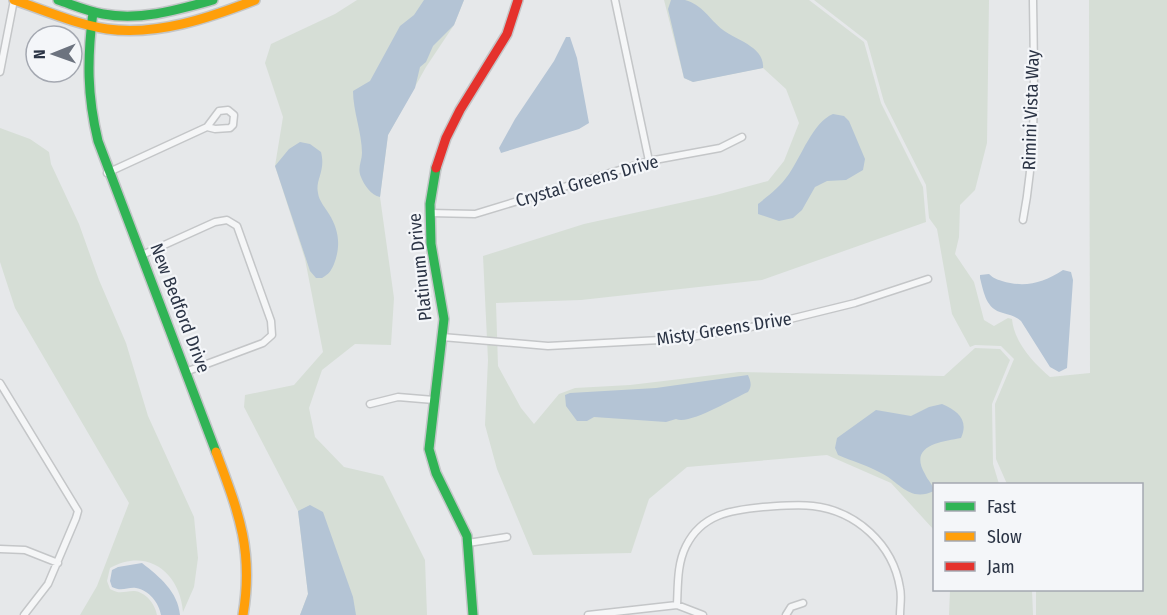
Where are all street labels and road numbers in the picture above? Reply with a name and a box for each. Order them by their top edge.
street label: Rimini Vista Way [1018,49,1044,171]
street label: Crystal Greens Drive [513,150,661,212]
street label: Platinum Drive [403,212,437,322]
street label: New Bedford Drive [145,240,215,376]
street label: Misty Greens Drive [655,307,793,351]

